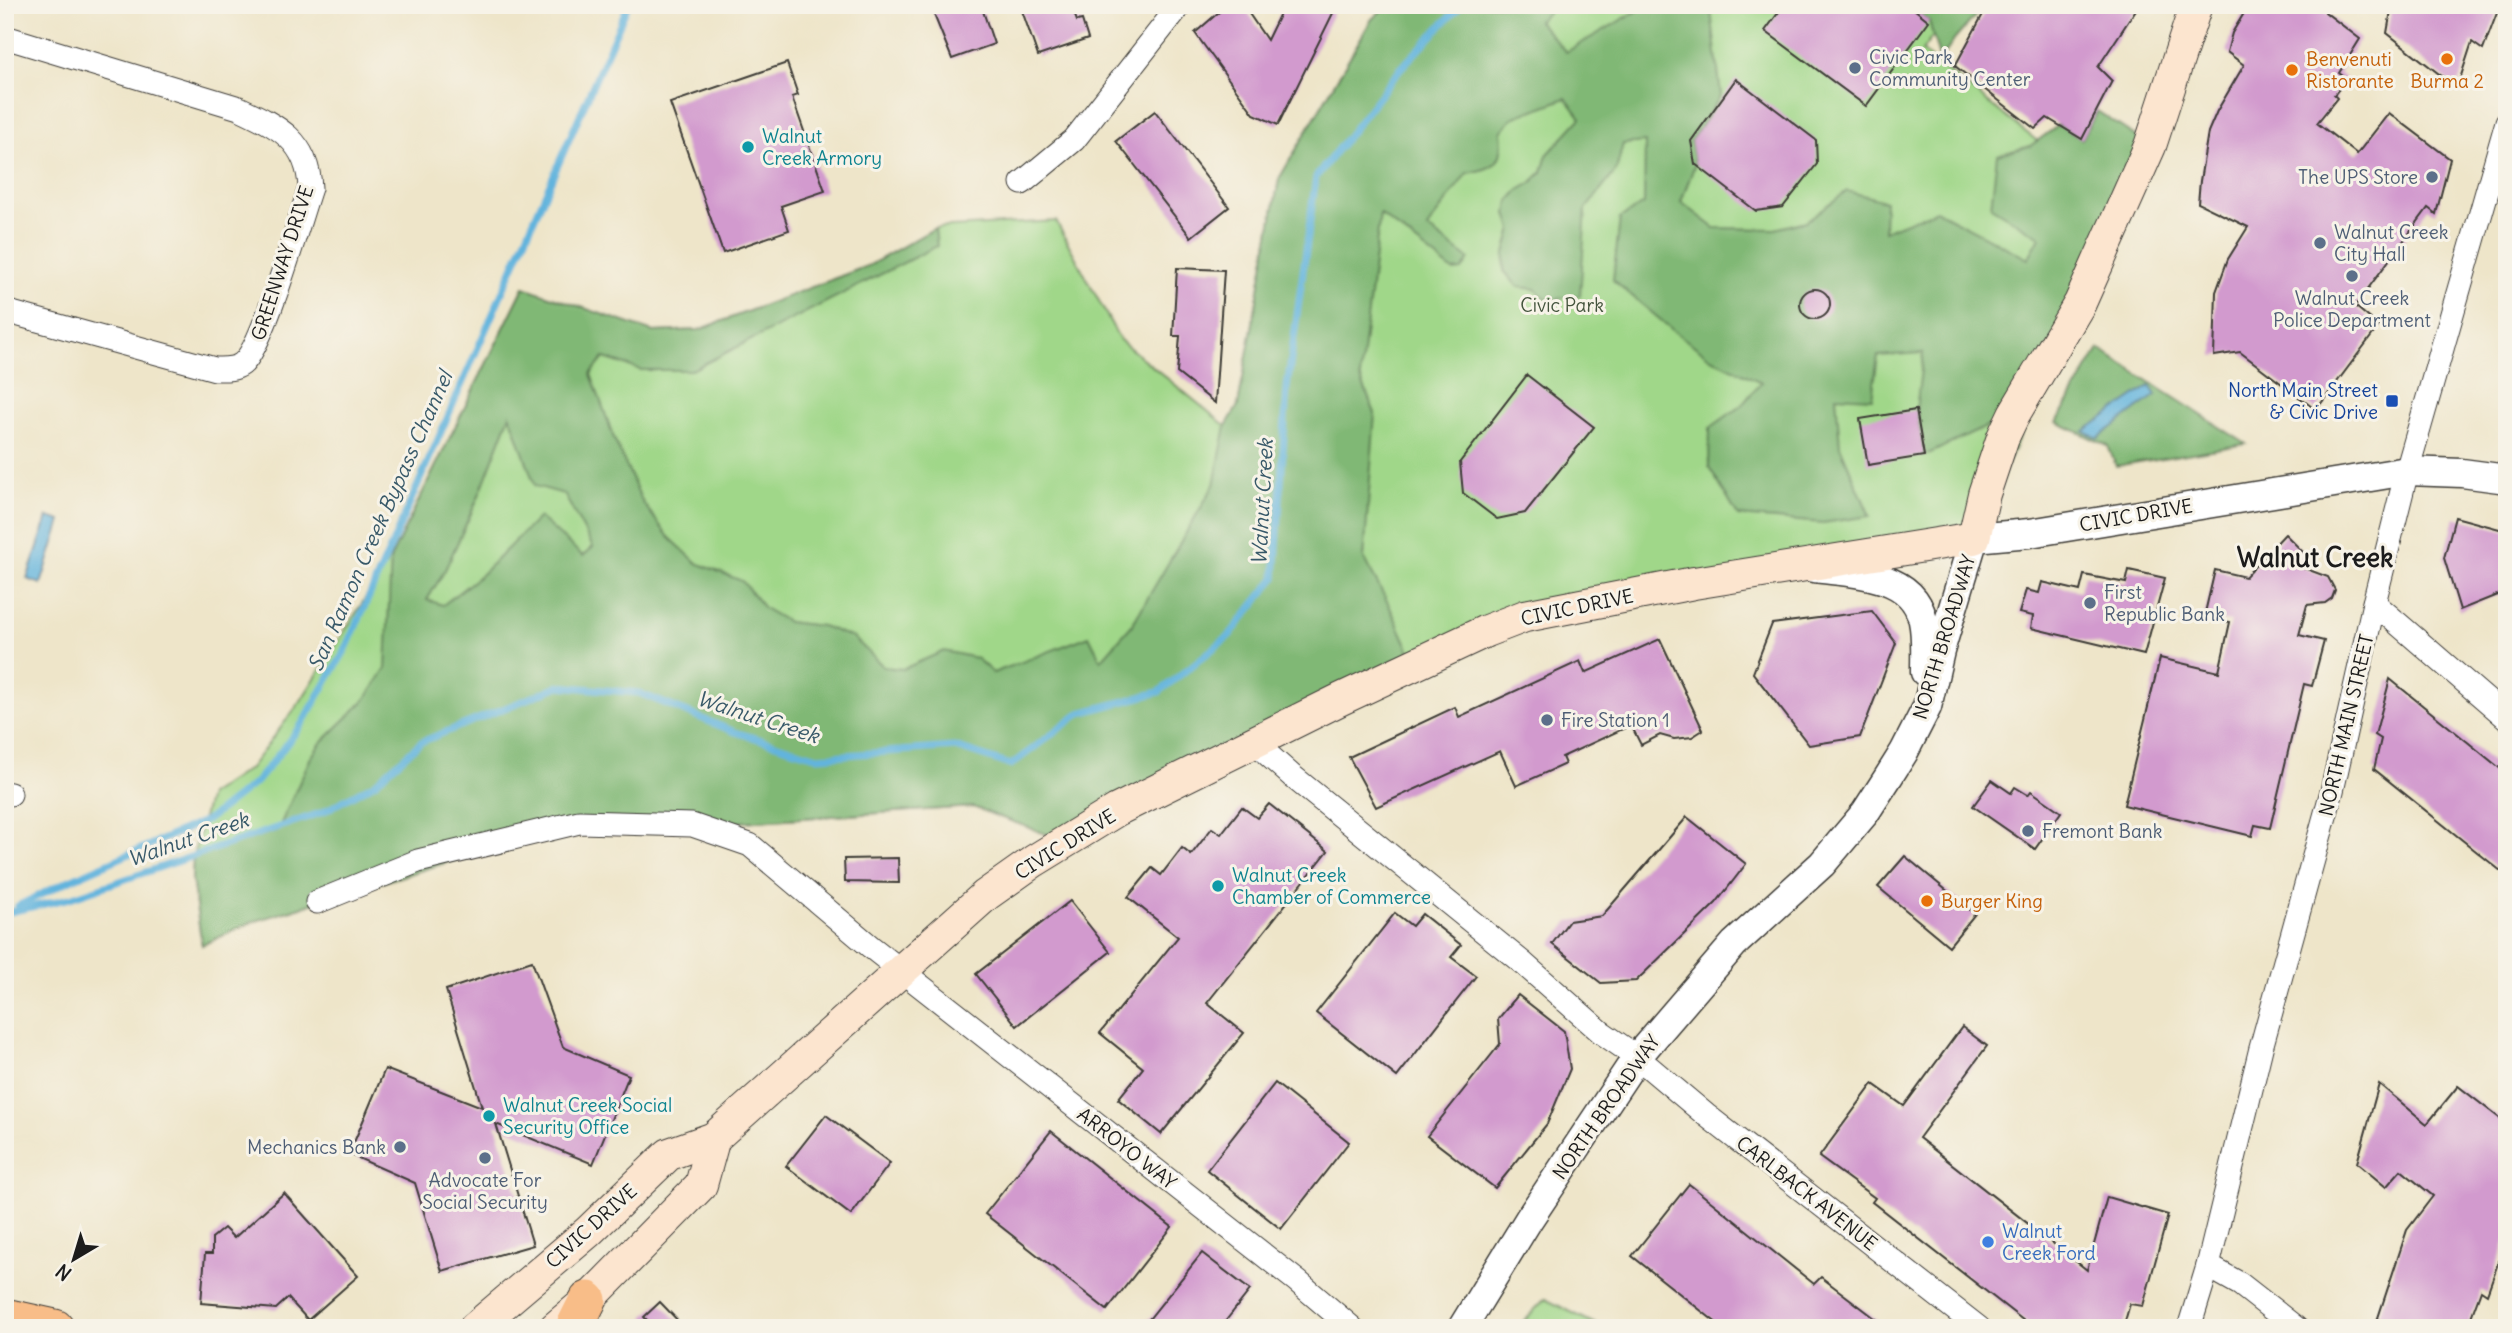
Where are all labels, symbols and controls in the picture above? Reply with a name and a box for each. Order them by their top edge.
place label: Civic Park Community Center [1869,45,2031,91]
place label: Benvenuti Ristorante [2306,47,2394,93]
marker: Burma 2 [2439,51,2455,67]
marker: Civic Park Community Center [1847,60,1863,76]
marker: Benvenuti Ristorante [2284,62,2300,78]
place label: Burma 2 [2410,69,2484,93]
place label: Walnut Creek Armory [762,124,882,170]
marker: Walnut Creek Armory [740,139,756,155]
place label: The UPS Store [2298,165,2418,189]
marker: The UPS Store [2424,169,2440,185]
street label: GREENWAY DRIVE [246,183,318,343]
place label: Walnut Creek City Hall [2334,220,2449,266]
marker: Walnut Creek City Hall [2312,235,2328,251]
marker: Walnut Creek Police Department [2344,268,2360,284]
place label: Walnut Creek Police Department [2273,286,2431,332]
park label: Civic Park [1520,293,1604,317]
water label: San Ramon Creek Bypass Channel [301,364,460,675]
place label: North Main Street & Civic Drive [2228,378,2378,424]
marker: North Main Street & Civic Drive [2384,393,2400,409]
water label: Walnut Creek [1245,437,1279,566]
street label: CIVIC DRIVE [2078,493,2194,537]
district label: Walnut Creek [2237,541,2393,574]
street label: NORTH BROADWAY [1908,551,1981,722]
place label: First Republic Bank [2104,580,2225,626]
street label: CIVIC DRIVE [1518,583,1636,631]
marker: First Republic Bank [2082,595,2098,611]
street label: NORTH MAIN STREET [2313,632,2379,818]
water label: Walnut Creek [694,685,824,750]
place label: Fire Station 1 [1561,708,1670,732]
marker: Fire Station 1 [1539,712,1555,728]
street label: CIVIC DRIVE [1010,803,1120,885]
water label: Walnut Creek [124,805,253,872]
place label: Fremont Bank [2042,819,2163,843]
marker: Fremont Bank [2020,823,2036,839]
place label: Walnut Creek Chamber of Commerce [1232,863,1431,909]
marker: Walnut Creek Chamber of Commerce [1210,878,1226,894]
place label: Burger King [1941,889,2043,913]
marker: Burger King [1919,893,1935,909]
street label: NORTH BROADWAY [1547,1030,1665,1184]
place label: Walnut Creek Social Security Office [503,1093,672,1139]
street label: ARROYO WAY [1073,1102,1182,1194]
marker: Walnut Creek Social Security Office [481,1108,497,1124]
street label: CARLBACK AVENUE [1732,1130,1882,1256]
place label: Mechanics Bank [247,1135,386,1159]
marker: Mechanics Bank [392,1139,408,1155]
marker: Advocate For Social Security [477,1150,493,1166]
place label: Advocate For Social Security [422,1168,548,1214]
street label: CIVIC DRIVE [540,1179,642,1273]
place label: Walnut Creek Ford [2002,1219,2096,1265]
north arrow [38,1224,108,1294]
marker: Walnut Creek Ford [1980,1234,1996,1250]
text: N [51,1259,76,1286]

